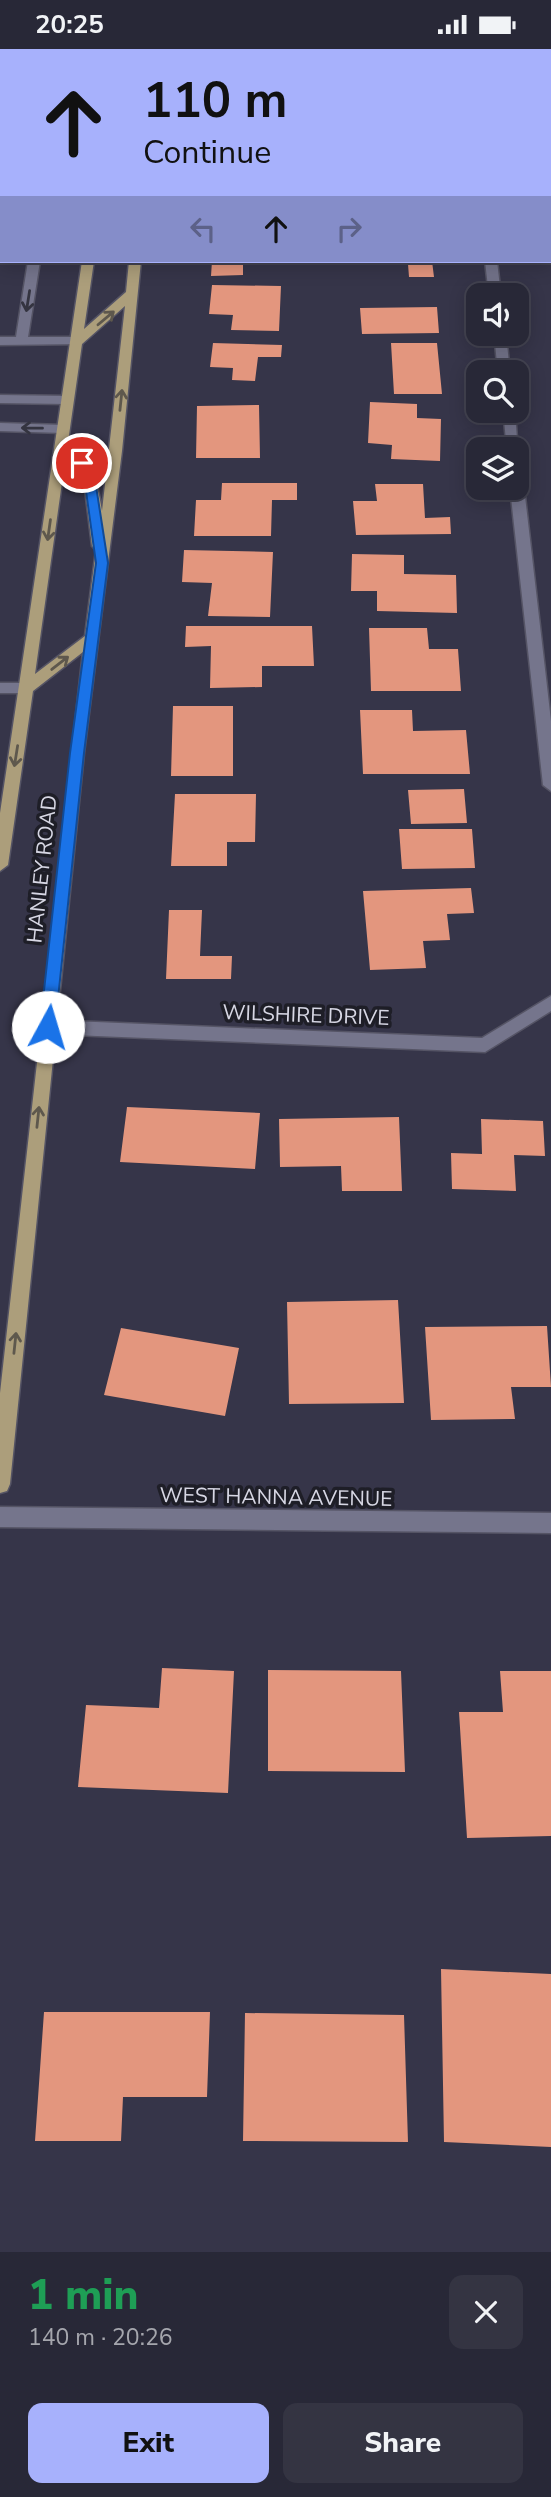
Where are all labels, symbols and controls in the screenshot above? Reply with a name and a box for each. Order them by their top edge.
text: 20:25 [35,7,104,42]
text: 110 m [143,67,287,134]
icon: ahead [28,77,119,168]
text: Continue [143,131,271,174]
icon: left [184,210,222,248]
icon: ahead [257,210,295,248]
icon: right [330,210,368,248]
map controls [466,283,529,500]
button: sound [466,283,529,346]
one-way arrow [21,289,34,312]
one-way arrow [96,310,114,326]
button: search [466,360,529,423]
one-way arrow [115,389,128,411]
one-way arrow [20,421,43,435]
pin [52,433,112,493]
button: layers [466,437,529,500]
icon: arrive [63,444,101,482]
one-way arrow [42,518,55,541]
one-way arrow [50,656,69,671]
one-way arrow [9,744,22,767]
street label: HANLEY ROAD [20,793,64,945]
position arrow [11,990,85,1064]
street label: WILSHIRE DRIVE [222,998,390,1032]
one-way arrow [32,1106,45,1128]
one-way arrow [8,1332,21,1355]
street label: WEST HANNA AVENUE [159,1481,393,1513]
text: 1 min [28,2267,138,2324]
button: close [449,2275,523,2349]
text: 140 m · 20:26 [28,2322,173,2353]
button: Exit [28,2403,269,2483]
button: Share [283,2403,523,2483]

